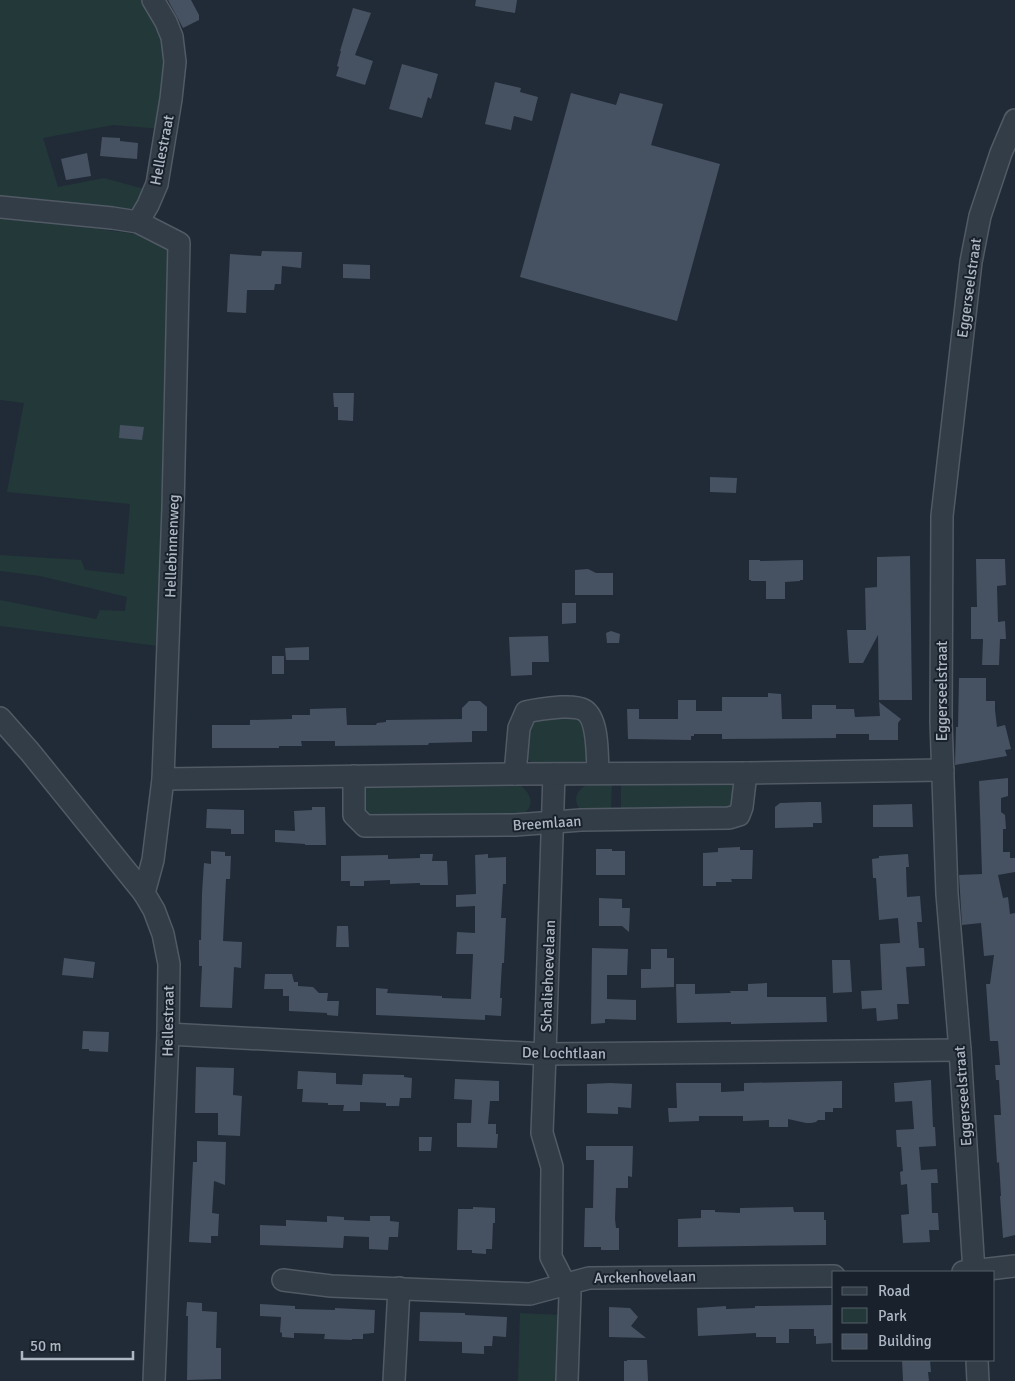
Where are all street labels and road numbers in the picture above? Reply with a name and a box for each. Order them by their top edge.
street label: Hellestraat [146,113,178,187]
street label: Eggerseelstraat [953,237,985,339]
street label: Hellebinnenweg [161,494,183,598]
street label: Eggerseelstraat [933,641,951,741]
street label: Breemlaan [512,812,582,834]
street label: Schaliehoevelaan [537,920,559,1032]
street label: Hellestraat [158,985,178,1057]
street label: De Lochtlaan [522,1043,606,1063]
street label: Eggerseelstraat [951,1045,975,1147]
street label: Arckenhovelaan [594,1267,696,1287]

